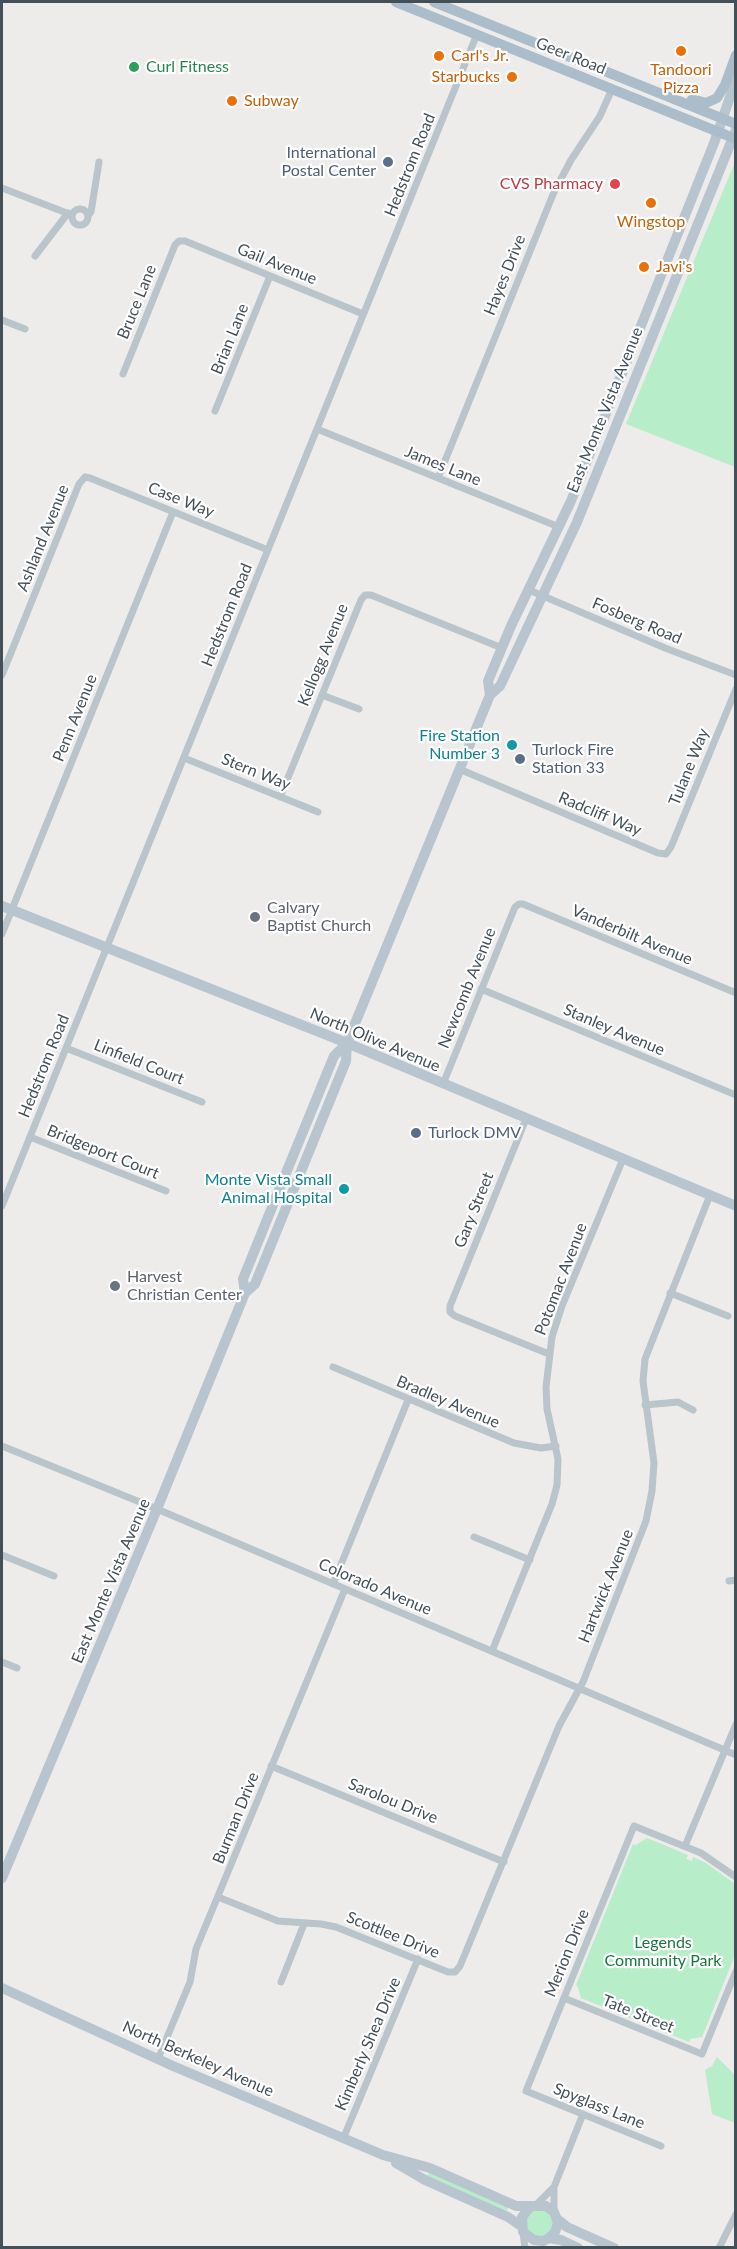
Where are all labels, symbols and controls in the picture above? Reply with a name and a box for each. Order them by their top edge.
street label: Geer Road [533,33,609,79]
marker: Tandoori Pizza [674,44,688,58]
place label: Carl's Jr. [451,46,509,66]
marker: Carl's Jr. [432,49,446,63]
place label: Curl Fitness [146,57,229,77]
marker: Curl Fitness [127,60,141,74]
place label: Tandoori Pizza [650,60,712,98]
place label: Starbucks [432,67,500,87]
marker: Starbucks [505,70,519,84]
place label: Subway [244,91,299,111]
marker: Subway [225,94,239,108]
street label: Hedstrom Road [381,111,439,219]
place label: International Postal Center [281,143,376,181]
marker: International Postal Center [381,155,395,169]
place label: CVS Pharmacy [500,174,603,194]
marker: CVS Pharmacy [608,177,622,191]
marker: Wingstop [644,196,658,210]
place label: Wingstop [617,212,685,232]
street label: Hayes Drive [480,232,530,318]
street label: Gail Avenue [234,239,320,289]
place label: Javi's [656,257,692,277]
marker: Javi's [637,260,651,274]
street label: Bruce Lane [113,262,161,342]
street label: Brian Lane [207,301,253,377]
street label: East Monte Vista Avenue [563,324,647,496]
street label: James Lane [402,442,484,490]
street label: Case Way [145,478,217,522]
street label: Ashland Avenue [13,482,73,594]
street label: Hedstrom Road [198,561,256,669]
street label: Fosberg Road [589,594,685,648]
street label: Kellogg Avenue [294,601,352,709]
street label: Penn Avenue [49,671,101,765]
place label: Fire Station Number 3 [419,726,500,764]
street label: Tulane Way [665,726,713,808]
marker: Fire Station Number 3 [505,738,519,752]
place label: Turlock Fire Station 33 [532,740,614,778]
street label: Stern Way [219,749,293,795]
marker: Turlock Fire Station 33 [513,752,527,766]
street label: Radcliff Way [556,788,644,840]
place label: Calvary Baptist Church [267,898,371,936]
street label: Vanderbilt Avenue [569,901,695,969]
marker: Calvary Baptist Church [248,910,262,924]
street label: Newcomb Avenue [434,925,500,1051]
street label: Stanley Avenue [560,1000,668,1060]
street label: North Olive Avenue [307,1004,443,1076]
street label: Hedstrom Road [15,1012,73,1120]
street label: Linfield Court [91,1035,187,1089]
street label: Bridgeport Court [44,1121,162,1183]
place label: Turlock DMV [428,1123,521,1143]
marker: Turlock DMV [409,1126,423,1140]
street label: Gary Street [450,1169,498,1251]
place label: Monte Vista Small Animal Hospital [205,1170,332,1208]
marker: Monte Vista Small Animal Hospital [337,1182,351,1196]
street label: Potomac Avenue [531,1220,591,1338]
place label: Harvest Christian Center [127,1267,242,1305]
marker: Harvest Christian Center [108,1279,122,1293]
street label: Bradley Avenue [394,1372,502,1432]
street label: East Monte Vista Avenue [68,1496,154,1666]
street label: Hartwick Avenue [574,1526,638,1646]
street label: Colorado Avenue [315,1554,435,1620]
street label: Burman Drive [209,1769,263,1867]
street label: Sarolou Drive [345,1774,441,1828]
street label: Merion Drive [541,1906,593,2000]
street label: Scottlee Drive [344,1908,442,1962]
park label: Legends Community Park [605,1933,721,1971]
street label: Kimberly Shea Drive [331,1974,405,2114]
street label: Tate Street [599,1991,677,2037]
street label: North Berkeley Avenue [119,2017,277,2101]
street label: Spyglass Lane [550,2079,648,2133]

